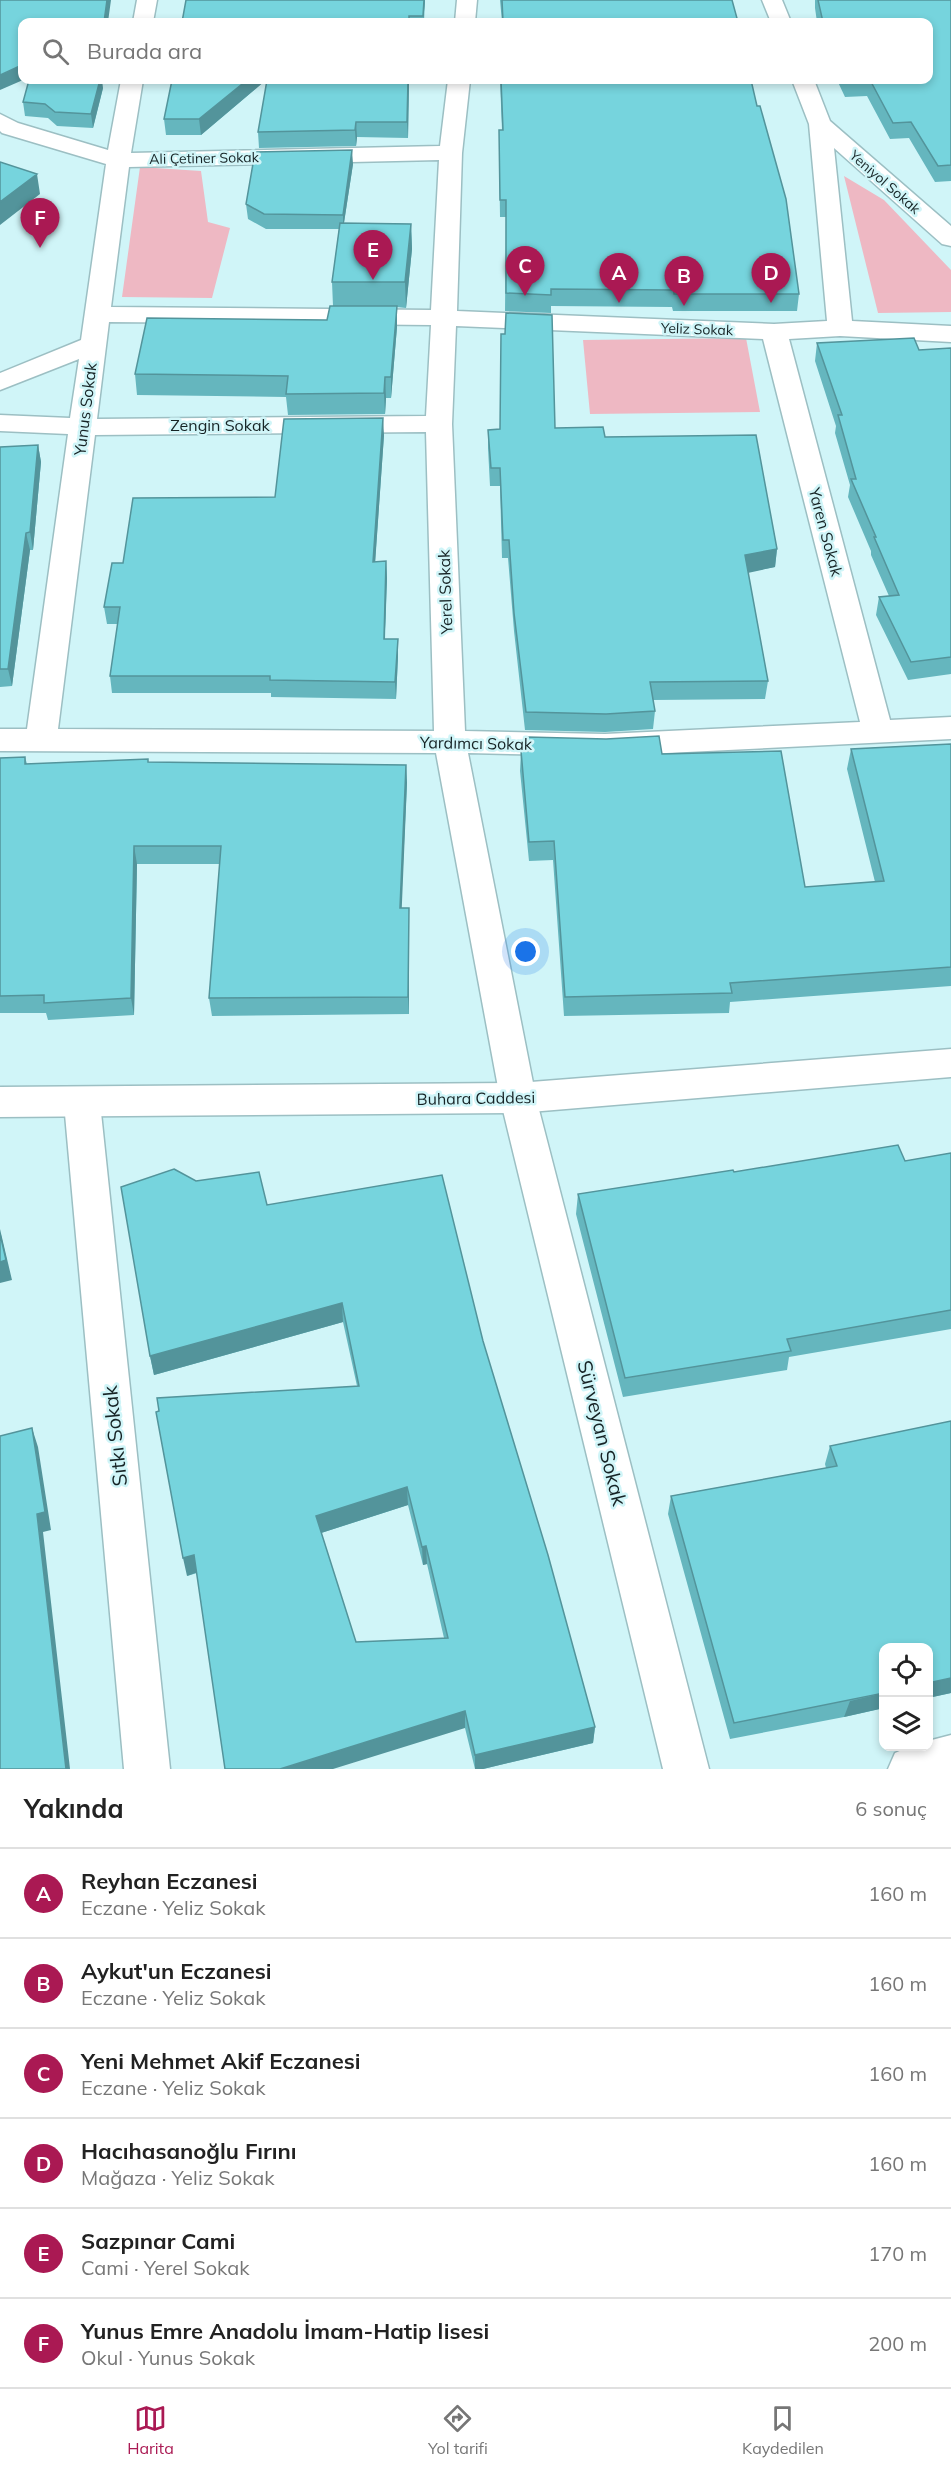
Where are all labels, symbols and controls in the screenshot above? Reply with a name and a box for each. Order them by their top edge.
search box [18,18,933,84]
icon: search [39,35,72,68]
text: Burada ara [87,37,202,65]
street label: Yeniyol Sokak [845,146,925,218]
street label: Ali Çetiner Sokak [149,148,260,168]
pin: F [20,198,60,248]
pin: E [354,230,392,280]
pin: C [506,246,544,296]
pin: A [600,254,638,303]
pin: D [752,254,790,303]
pin: B [664,256,704,306]
street label: Yeliz Sokak [660,319,734,339]
street label: Yunus Sokak [69,361,101,458]
street label: Zengin Sokak [170,415,270,435]
street label: Yaren Sokak [804,484,848,579]
street label: Yerel Sokak [434,549,457,636]
street label: Yardımcı Sokak [419,732,533,754]
your location [511,937,540,966]
street label: Buhara Caddesi [417,1087,535,1109]
street label: Sürveyan Sokak [572,1358,633,1509]
street label: Sıtkı Sokak [97,1384,132,1488]
map controls [879,1643,933,1751]
button: locate [879,1643,933,1697]
button: layers [879,1697,933,1751]
text: Yakında [24,1792,124,1825]
text: 6 sonuç [855,1796,927,1821]
text: Reyhan Eczanesi [81,1867,258,1895]
text: A [36,1881,51,1906]
text: 160 m [868,1881,927,1906]
text: Eczane · Yeliz Sokak [81,1895,266,1920]
text: Aykut'un Eczanesi [81,1957,271,1985]
text: B [37,1971,50,1996]
text: 160 m [868,1971,927,1996]
text: Eczane · Yeliz Sokak [81,1985,266,2010]
text: Yeni Mehmet Akif Eczanesi [81,2047,361,2075]
text: C [37,2061,50,2086]
text: 160 m [868,2061,927,2086]
text: Eczane · Yeliz Sokak [81,2075,266,2100]
text: Hacıhasanoğlu Fırını [81,2137,296,2165]
text: D [36,2151,51,2176]
text: 160 m [868,2151,927,2176]
text: Mağaza · Yeliz Sokak [81,2165,275,2190]
text: Sazpınar Cami [81,2227,235,2255]
text: E [38,2241,49,2266]
text: 170 m [868,2241,927,2266]
text: Cami · Yerel Sokak [81,2255,250,2280]
text: Yunus Emre Anadolu İmam-Hatip lisesi [81,2317,489,2345]
text: F [38,2331,49,2356]
text: 200 m [868,2331,927,2356]
text: Okul · Yunus Sokak [81,2345,255,2370]
tab: Harita [127,2402,174,2458]
tab: Yol tarifi [428,2402,488,2458]
tab: Kaydedilen [742,2402,824,2458]

